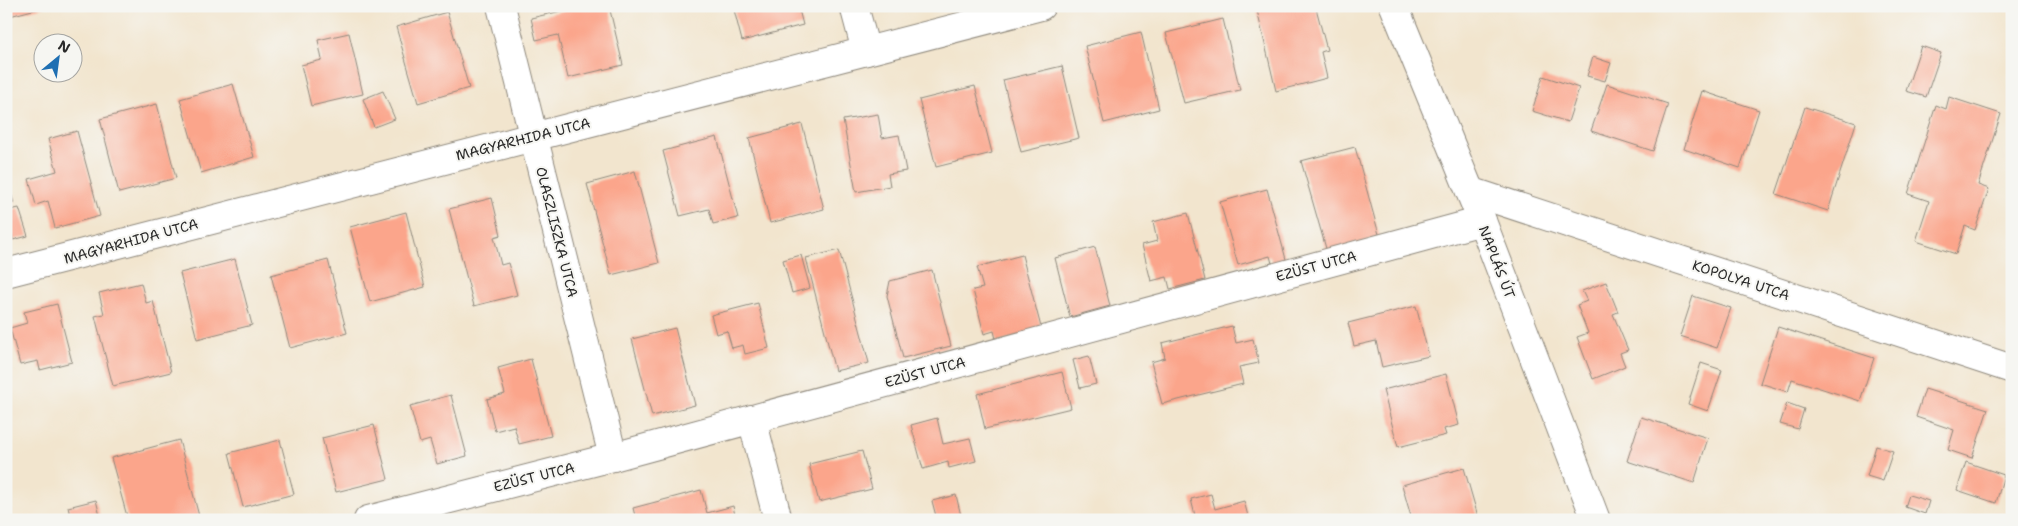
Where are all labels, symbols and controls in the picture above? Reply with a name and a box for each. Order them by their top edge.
north arrow [32,32,82,82]
text: N [55,36,74,57]
street label: MAGYARHIDA UTCA [454,114,592,164]
street label: OLASZLISZKA UTCA [532,165,582,299]
street label: MAGYARHIDA UTCA [62,214,200,268]
street label: NAPLÁS ÚT [1475,223,1519,301]
street label: EZÜST UTCA [1274,247,1358,285]
street label: KOPOLYA UTCA [1690,256,1792,304]
street label: EZÜST UTCA [883,353,967,391]
street label: EZÜST UTCA [492,458,576,496]

